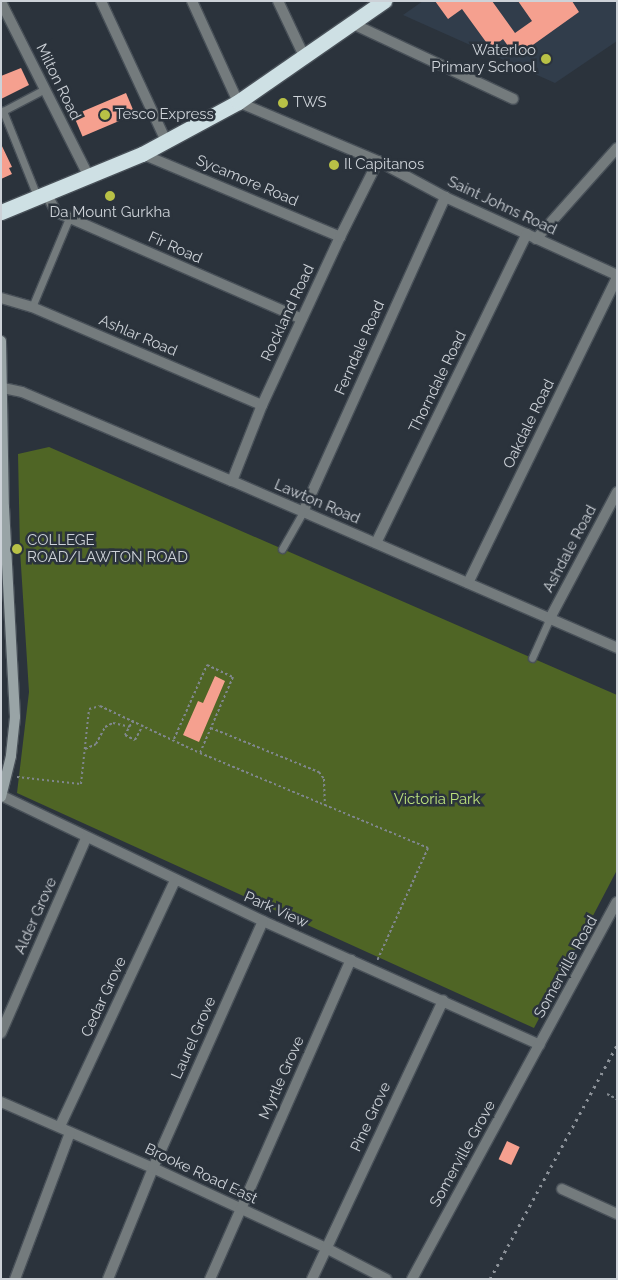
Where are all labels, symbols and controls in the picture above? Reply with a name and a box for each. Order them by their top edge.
street label: Milton Road [32,41,84,123]
place label: Waterloo Primary School [431,41,536,76]
marker: Waterloo Primary School [540,53,552,65]
place label: TWS [293,94,327,112]
marker: TWS [277,97,289,109]
place label: Tesco Express [115,106,214,124]
marker: Tesco Express [99,109,111,121]
street label: Sycamore Road [193,151,301,211]
place label: Il Capitanos [344,156,425,174]
marker: Il Capitanos [328,159,340,171]
street label: Saint Johns Road [444,173,560,239]
marker: Da Mount Gurkha [104,190,116,202]
place label: Da Mount Gurkha [50,204,170,222]
street label: Fir Road [145,228,205,268]
street label: Rockland Road [258,262,318,364]
street label: Ferndale Road [331,298,389,398]
street label: Ashlar Road [96,311,180,361]
street label: Thorndale Road [406,328,470,436]
street label: Oakdale Road [500,376,558,472]
street label: Lawton Road [271,476,363,528]
street label: Ashdale Road [539,502,601,596]
place label: COLLEGE ROAD/LAWTON ROAD [27,531,188,566]
marker: COLLEGE ROAD/LAWTON ROAD [11,543,23,555]
park label: Victoria Park [394,791,480,809]
street label: Alder Grove [11,875,61,957]
street label: Park View [241,888,311,932]
street label: Somerville Road [531,913,601,1021]
street label: Cedar Grove [78,954,130,1040]
street label: Laurel Grove [168,994,220,1082]
street label: Myrtle Grove [256,1034,308,1122]
street label: Pine Grove [347,1079,395,1155]
street label: Somerville Grove [426,1098,500,1210]
street label: Brooke Road East [142,1140,260,1208]

